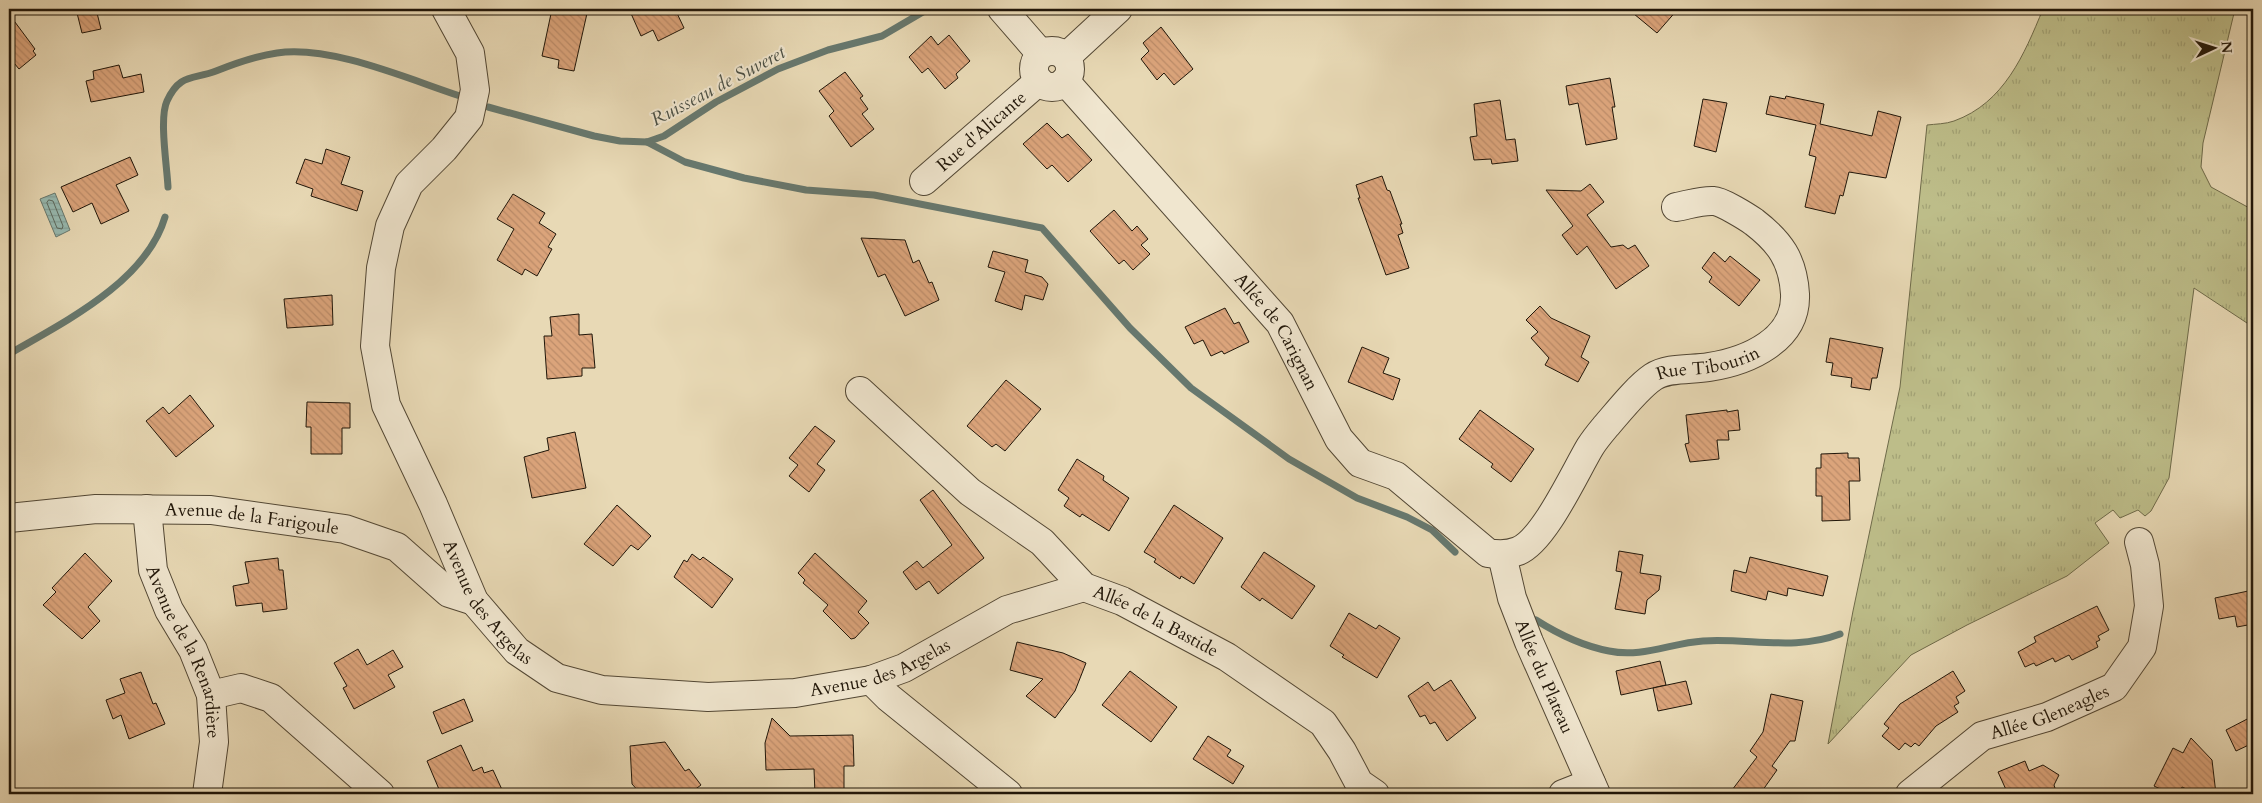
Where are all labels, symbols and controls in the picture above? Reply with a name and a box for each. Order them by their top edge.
north arrow [2190,22,2240,72]
water label: Ruisseau de Suveret [646,39,790,132]
text: N [2217,40,2236,54]
street label: Rue d'Alicante [931,85,1032,177]
street label: Allée de Carignan [1229,267,1325,395]
street label: Rue Tibourin [1653,340,1765,386]
street label: Avenue de la Farigoule [165,497,341,541]
street label: Avenue des Argelas [437,536,538,671]
street label: Avenue de la Renardière [140,561,226,739]
street label: Allée de la Bastide [1090,579,1223,663]
street label: Allée du Plateau [1509,616,1580,737]
street label: Avenue des Argelas [808,632,955,703]
street label: Allée Gleneagles [1987,678,2113,746]

